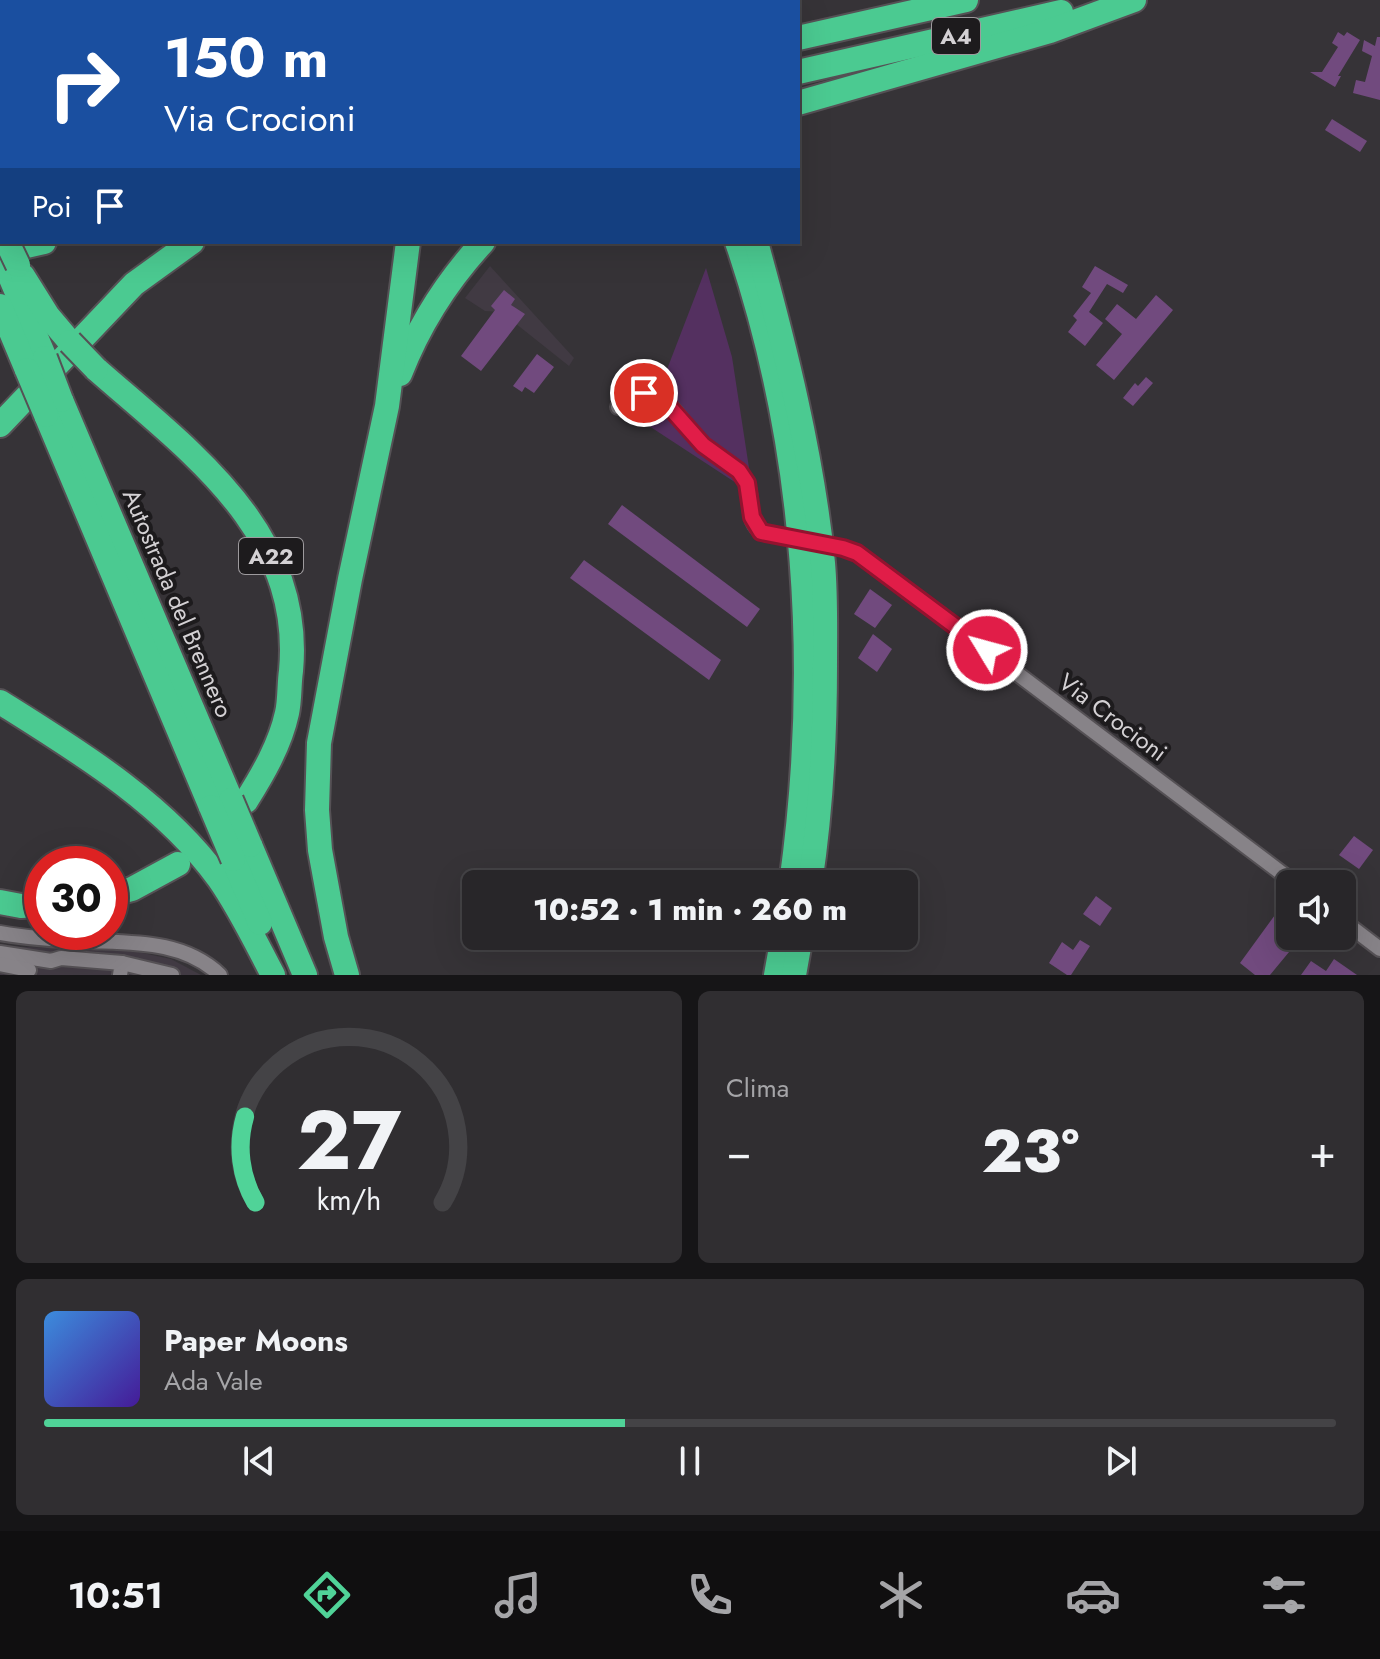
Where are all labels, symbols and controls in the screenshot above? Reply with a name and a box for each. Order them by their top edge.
text: 150 m [164,17,328,98]
road number: A4 [932,18,980,54]
icon: right [32,32,136,136]
text: Via Crocioni [164,92,356,144]
icon: arrive [88,184,132,228]
text: Poi [32,185,72,228]
pin [610,359,678,427]
icon: arrive [622,371,666,415]
street label: Autostrada del Brennero [114,483,242,723]
road number: A22 [239,538,303,574]
position arrow [945,608,1029,692]
street label: Via Crocioni [1051,665,1175,769]
speed limit sign: 30 [24,846,128,950]
map controls [1276,870,1356,950]
button: sound [1276,870,1356,950]
text: 10:52 · 1 min · 260 m [533,888,847,931]
text: Clima [726,1069,789,1107]
text: 27 [297,1080,401,1200]
text: 23° [982,1108,1079,1195]
text: − [726,1120,752,1184]
text: + [1309,1120,1336,1184]
text: km/h [317,1179,381,1221]
text: Paper Moons [164,1319,348,1362]
text: Ada Vale [164,1362,263,1400]
icon: previous [237,1439,281,1483]
icon: pause [668,1439,712,1483]
icon: next [1099,1439,1143,1483]
icon: directions [299,1567,355,1623]
icon: music [490,1567,546,1623]
icon: phone [682,1567,738,1623]
icon: climate [873,1567,929,1623]
icon: car [1065,1567,1121,1623]
icon: filters [1256,1567,1312,1623]
text: 10:51 [68,1569,163,1621]

